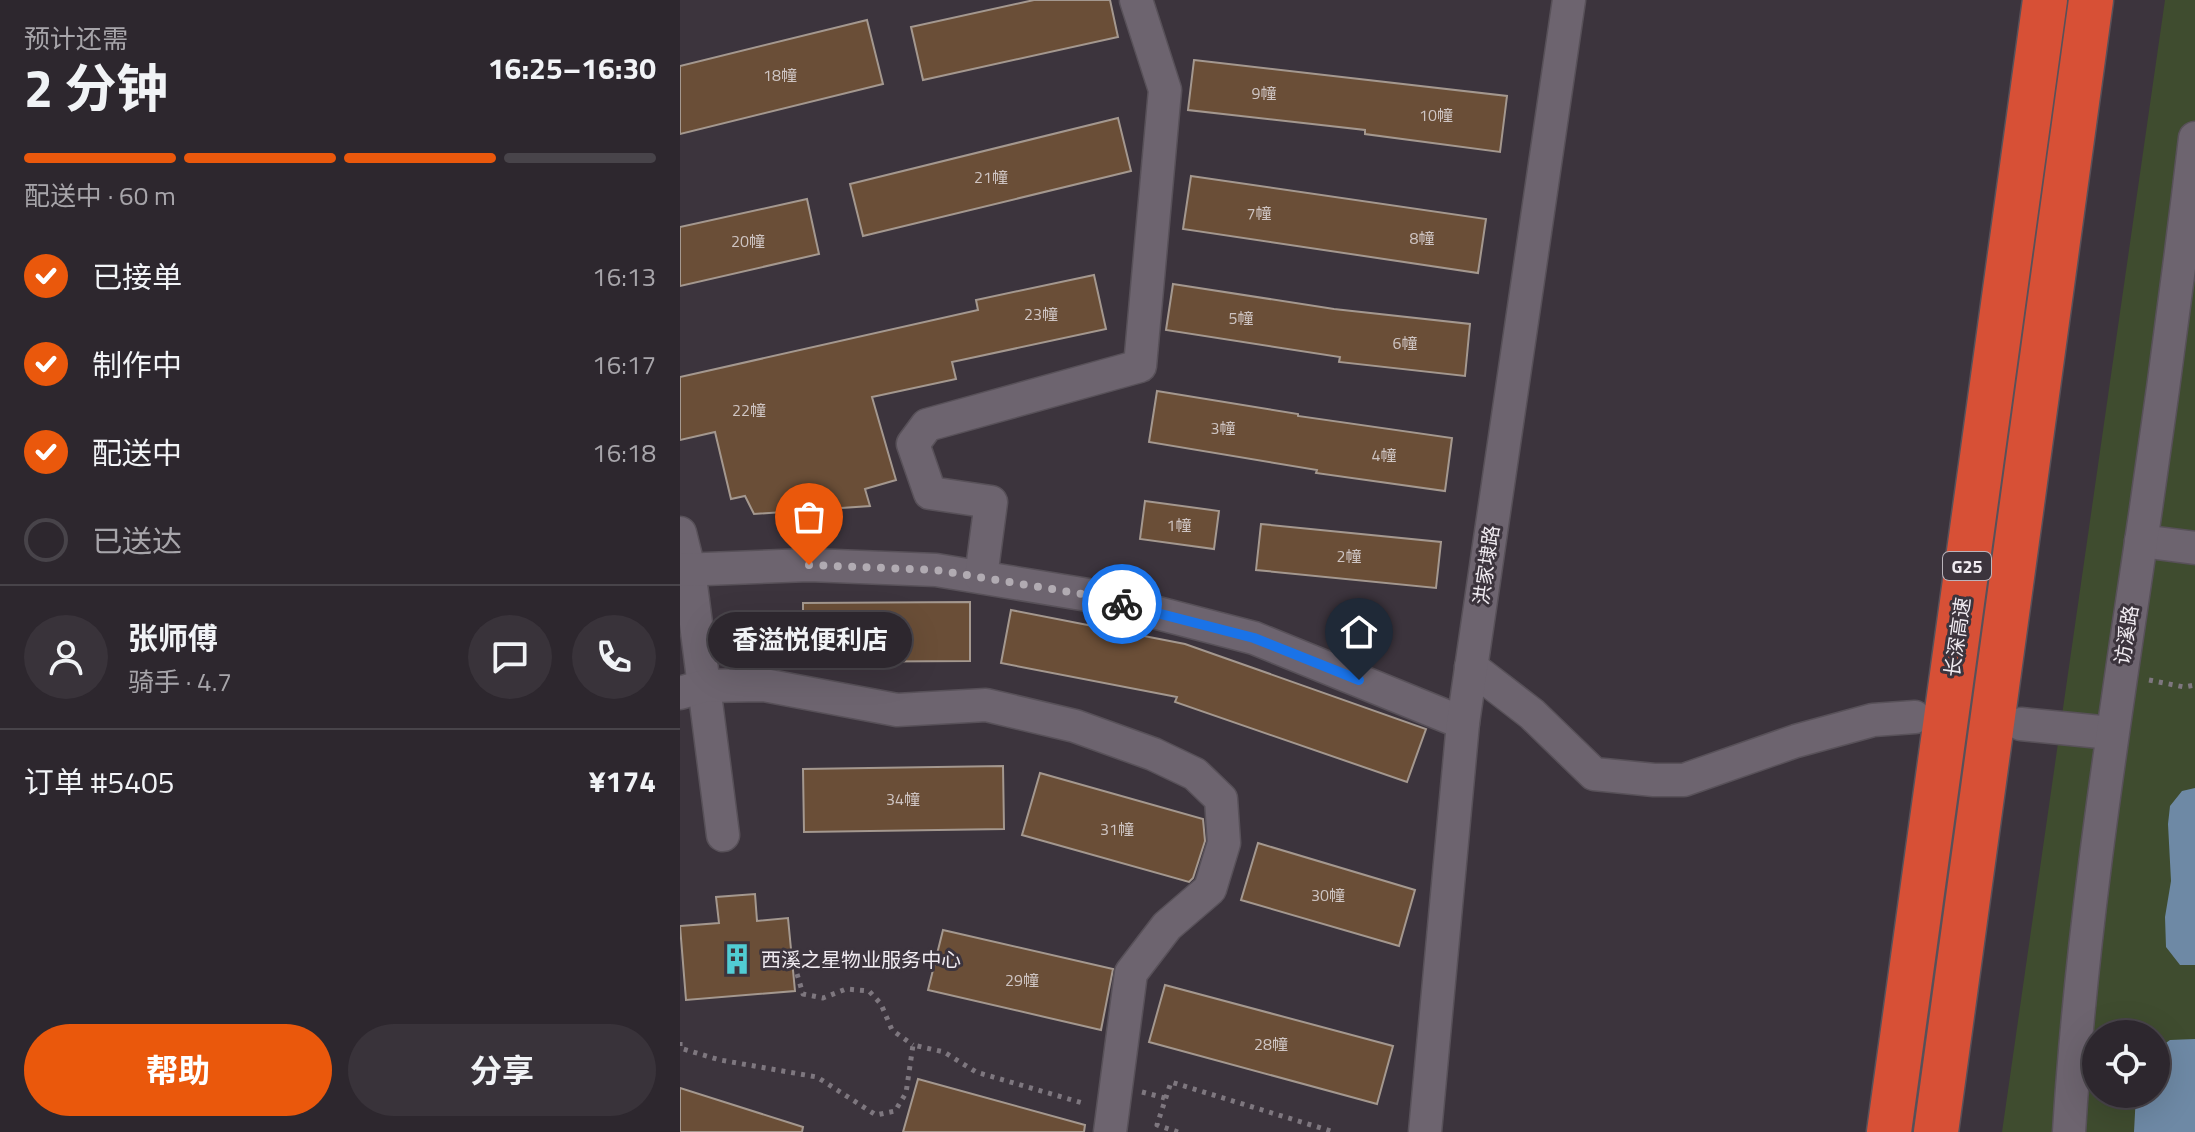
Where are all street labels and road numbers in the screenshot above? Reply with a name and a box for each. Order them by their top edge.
street label: 洪家埭路 [1465,523,1507,607]
road number: G25 [1943,552,1991,580]
street label: 长深高速 [1936,595,1978,679]
street label: 访溪路 [2106,603,2146,667]

